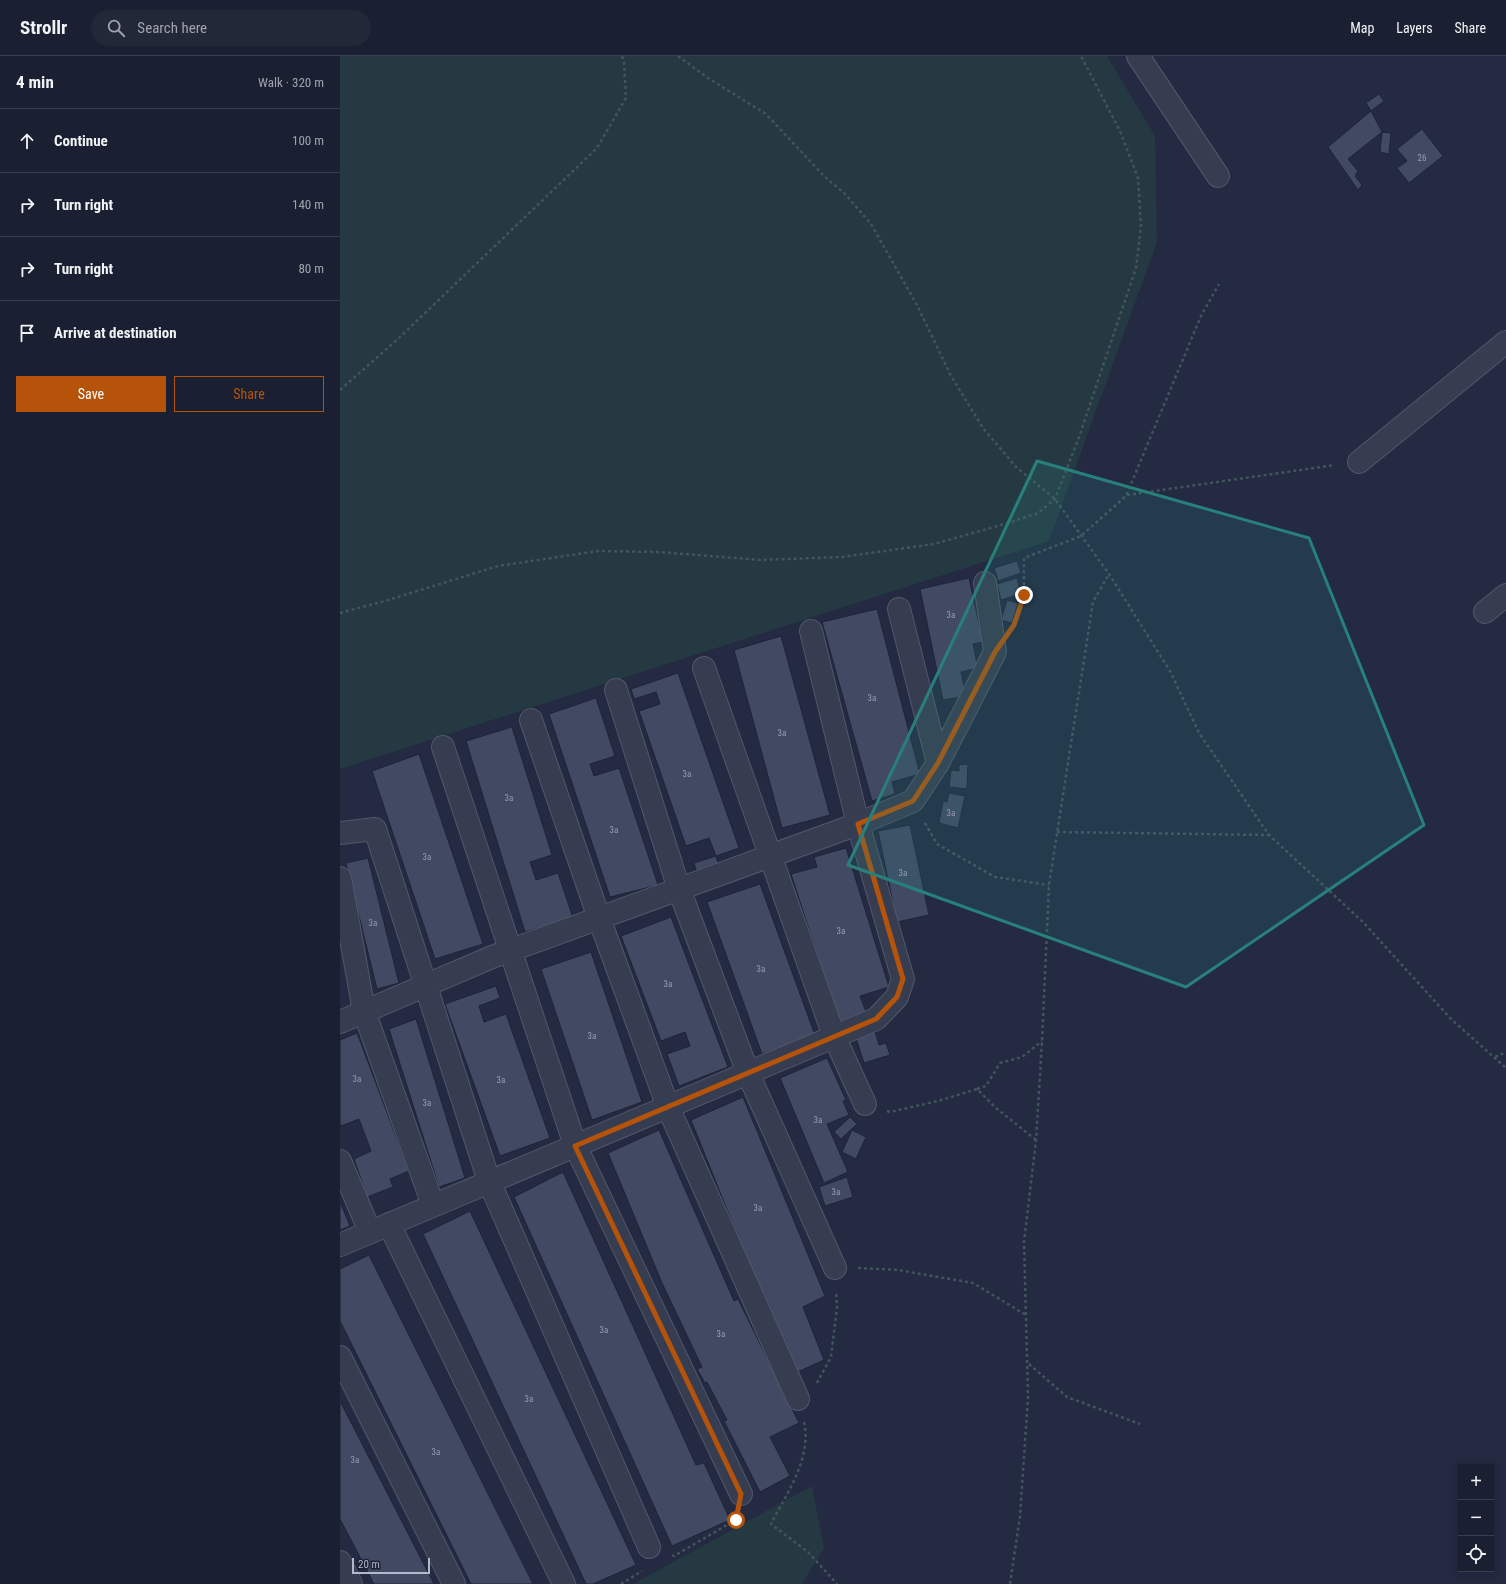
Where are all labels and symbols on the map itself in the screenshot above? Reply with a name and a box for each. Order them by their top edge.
house number: 26 [1418,153,1426,163]
route end [1015,586,1033,604]
house number: 3a [947,610,955,620]
house number: 3a [868,693,876,703]
house number: 3a [778,728,786,738]
house number: 3a [683,769,691,779]
house number: 3a [505,793,513,803]
house number: 3a [947,808,955,818]
house number: 3a [610,825,618,835]
house number: 3a [423,852,431,862]
house number: 3a [899,868,907,878]
house number: 3a [369,918,377,928]
house number: 3a [837,926,845,936]
house number: 3a [757,964,765,974]
house number: 3a [664,979,672,989]
house number: 3a [588,1031,596,1041]
house number: 3a [353,1074,361,1084]
house number: 3a [497,1075,505,1085]
house number: 3a [423,1098,431,1108]
house number: 3a [814,1115,822,1125]
house number: 3a [832,1187,840,1197]
house number: 3a [754,1203,762,1213]
house number: 3a [600,1325,608,1335]
house number: 3a [717,1329,725,1339]
house number: 3a [525,1394,533,1404]
house number: 3a [432,1447,440,1457]
house number: 3a [351,1455,359,1465]
route start [727,1511,745,1529]
scale bar [352,1556,430,1575]

